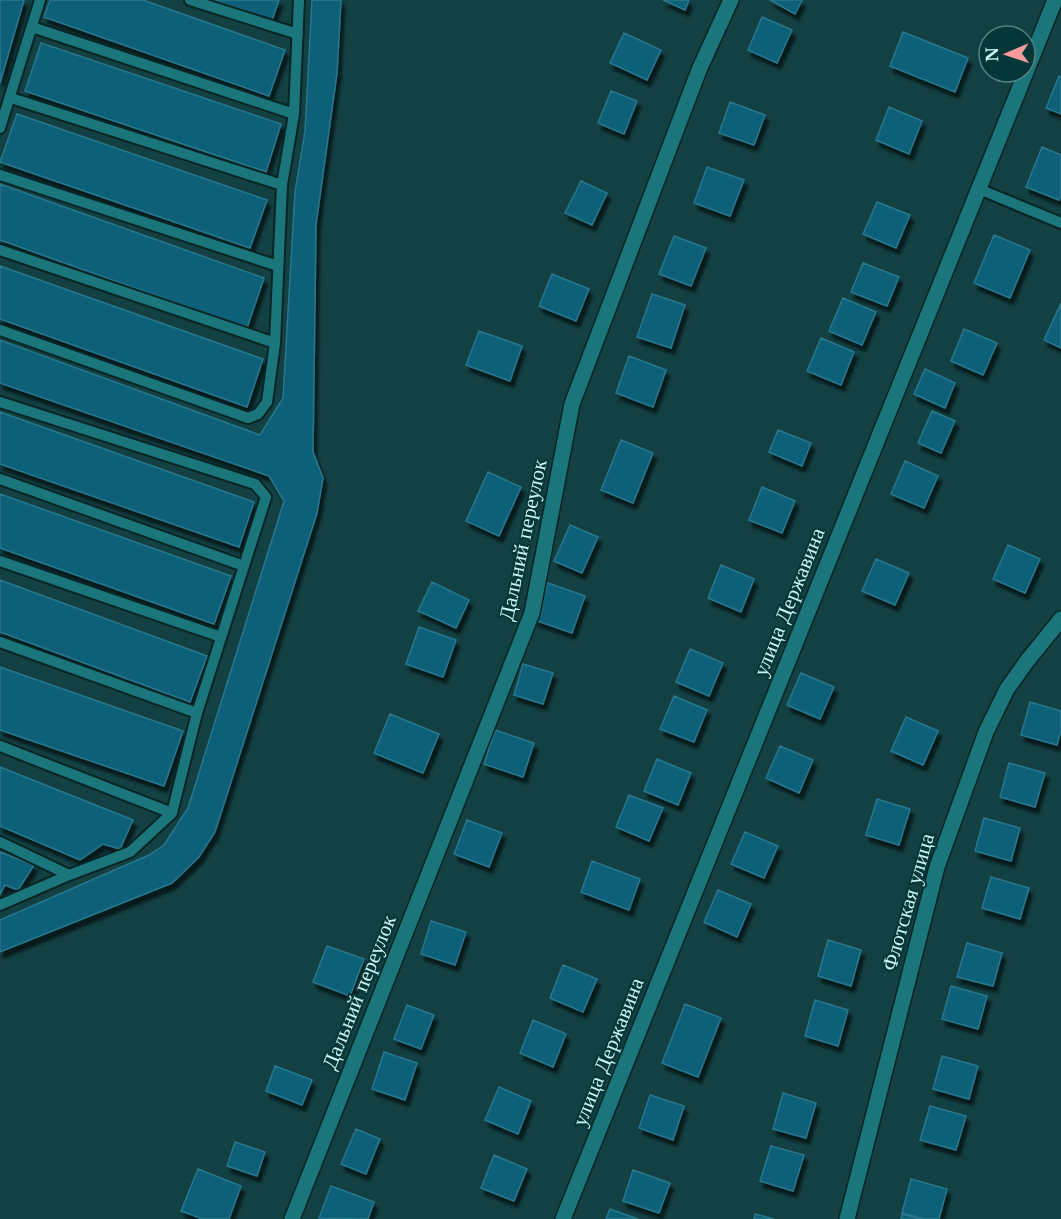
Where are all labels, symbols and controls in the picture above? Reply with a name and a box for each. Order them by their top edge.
north arrow [977,24,1037,84]
text: N [982,47,1002,62]
street label: Дальний переулок [493,456,553,623]
street label: улица Державина [747,523,831,680]
street label: Флотская улица [876,830,940,974]
street label: Дальний переулок [316,910,402,1073]
street label: улица Державина [566,973,650,1130]

